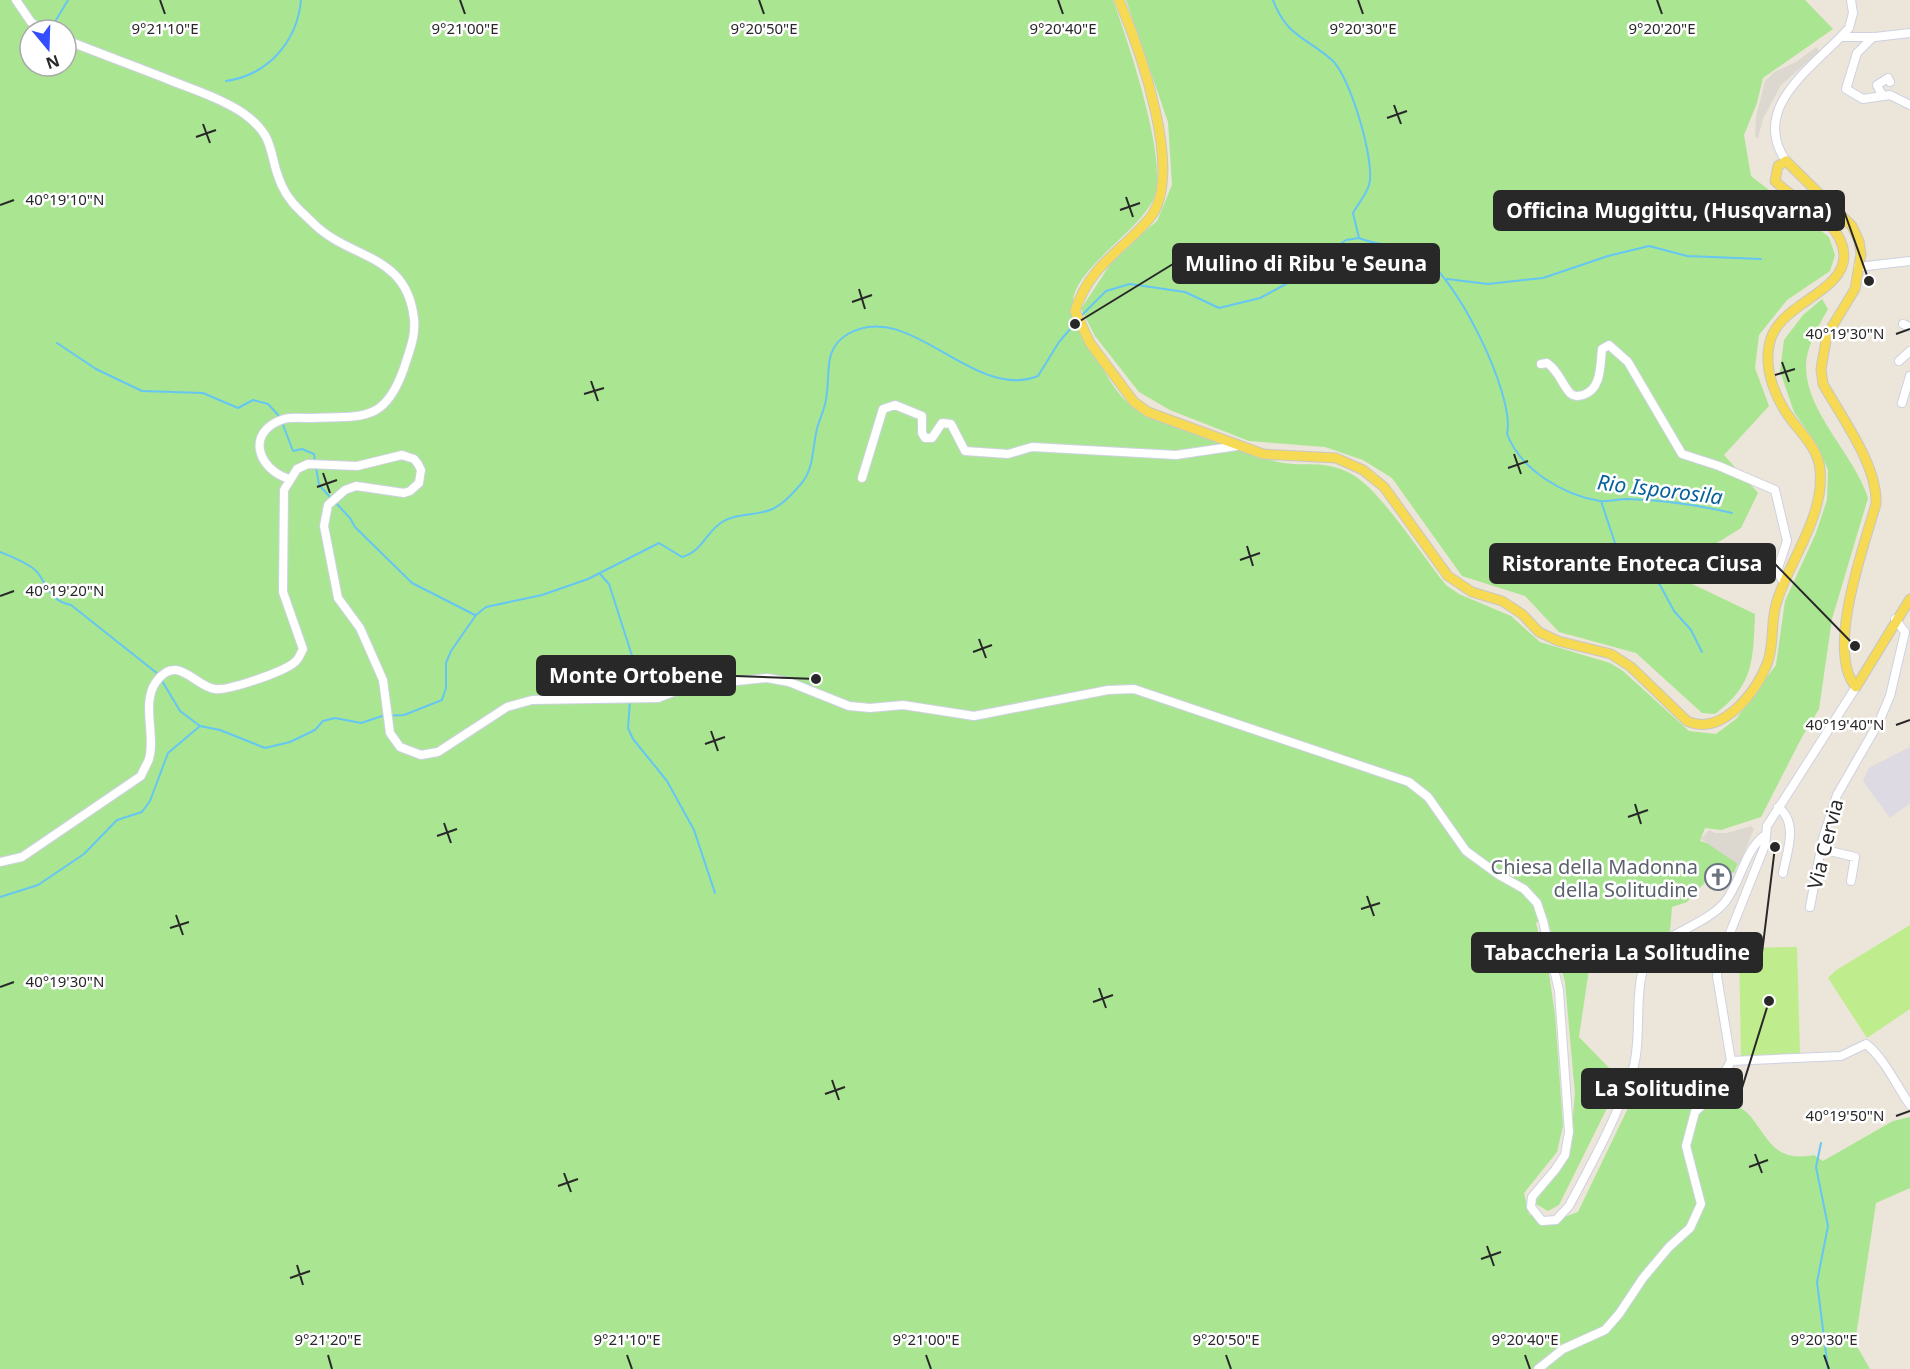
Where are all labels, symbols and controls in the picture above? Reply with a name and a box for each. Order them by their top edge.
north arrow [18,18,78,78]
text: 9°21'10"E [131,18,199,38]
text: 9°21'00"E [431,18,499,38]
text: 9°20'50"E [730,18,798,38]
text: 9°20'40"E [1029,18,1097,38]
text: 9°20'30"E [1329,18,1397,38]
text: 9°20'20"E [1628,18,1696,38]
text: N [43,50,63,75]
text: 40°19'10"N [26,189,104,209]
callout: Officina Muggittu, (Husqvarna) [1494,191,1844,230]
text: Officina Muggittu, (Husqvarna) [1506,196,1832,224]
callout: Mulino di Ribu 'e Seuna [1173,244,1439,283]
text: Mulino di Ribu 'e Seuna [1185,249,1427,277]
text: 40°19'30"N [1806,323,1884,343]
water label: Rio Isporosila [1596,467,1724,511]
callout: Ristorante Enoteca Ciusa [1490,544,1775,583]
text: Ristorante Enoteca Ciusa [1502,549,1762,577]
text: 40°19'20"N [26,580,104,600]
callout: Monte Ortobene [537,656,735,695]
text: Monte Ortobene [549,661,723,689]
text: 40°19'40"N [1806,714,1884,734]
street label: Via Cervia [1801,796,1849,892]
place label: Chiesa della Madonna della Solitudine [1491,853,1698,903]
church icon: Chiesa della Madonna della Solitudine [1703,862,1733,892]
callout: Tabaccheria La Solitudine [1472,933,1762,972]
text: Tabaccheria La Solitudine [1484,938,1750,966]
text: 40°19'30"N [26,971,104,991]
callout: La Solitudine [1582,1069,1742,1108]
text: La Solitudine [1594,1074,1730,1102]
text: 40°19'50"N [1806,1105,1884,1125]
text: 9°21'20"E [294,1329,362,1349]
text: 9°21'10"E [593,1329,661,1349]
text: 9°21'00"E [892,1329,960,1349]
text: 9°20'50"E [1192,1329,1260,1349]
text: 9°20'40"E [1491,1329,1559,1349]
text: 9°20'30"E [1790,1329,1858,1349]

